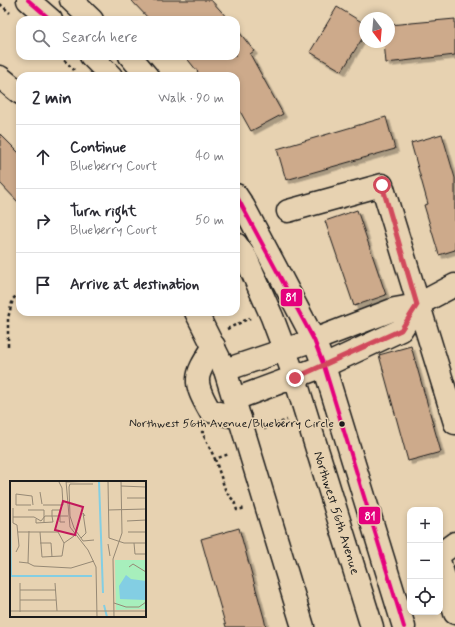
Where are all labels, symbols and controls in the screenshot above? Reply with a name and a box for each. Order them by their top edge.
north arrow [359,12,395,48]
search box [16,16,240,60]
icon: search [30,27,52,49]
text: Search here [62,28,138,48]
text: 2 min [32,87,72,109]
text: Walk · 90 m [158,90,224,107]
text: Continue [70,138,126,158]
icon: ahead [32,146,54,168]
text: 40 m [195,148,224,165]
text: Blueberry Court [70,158,157,175]
route start [373,176,391,194]
text: Turn right [70,202,137,222]
icon: right [32,210,54,232]
text: 50 m [195,212,224,229]
text: Blueberry Court [70,222,157,239]
icon: arrive [32,274,54,296]
text: Arrive at destination [70,275,199,295]
line badge: 81 [280,288,303,307]
text: 81 [286,291,297,305]
route end [286,369,304,387]
place label: Northwest 56th Avenue/Blueberry Circle [129,416,334,432]
marker: Northwest 56th Avenue/Blueberry Circle [337,419,347,429]
street label: Northwest 56th Avenue [310,449,364,577]
inset map [10,481,146,617]
line badge: 81 [358,506,381,525]
map controls [407,507,443,615]
button: + [407,507,443,543]
text: 81 [365,510,376,524]
button: − [407,543,443,579]
button: locate [407,579,443,615]

